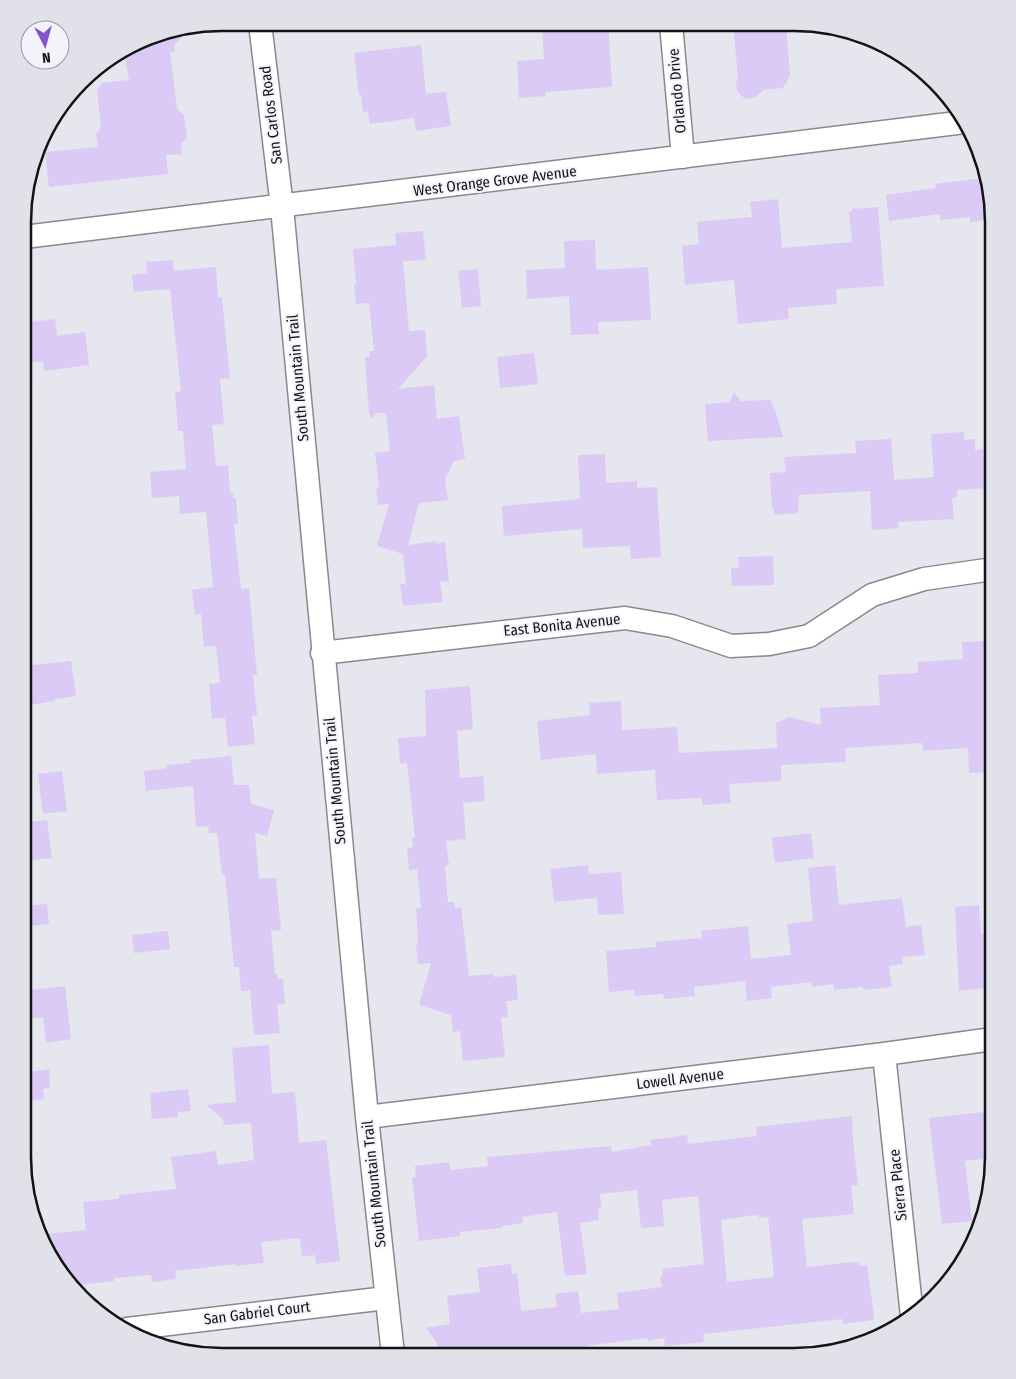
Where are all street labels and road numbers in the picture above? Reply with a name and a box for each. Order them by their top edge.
street label: Orlando Drive [664,48,690,134]
street label: San Carlos Road [256,65,286,165]
street label: West Orange Grove Avenue [412,162,578,200]
street label: South Mountain Trail [283,314,313,442]
street label: East Bonita Avenue [503,610,621,640]
street label: South Mountain Trail [320,717,350,845]
street label: Lowell Avenue [635,1065,725,1093]
street label: South Mountain Trail [358,1120,390,1248]
street label: Sierra Place [885,1148,911,1222]
street label: San Gabriel Court [203,1298,311,1328]

